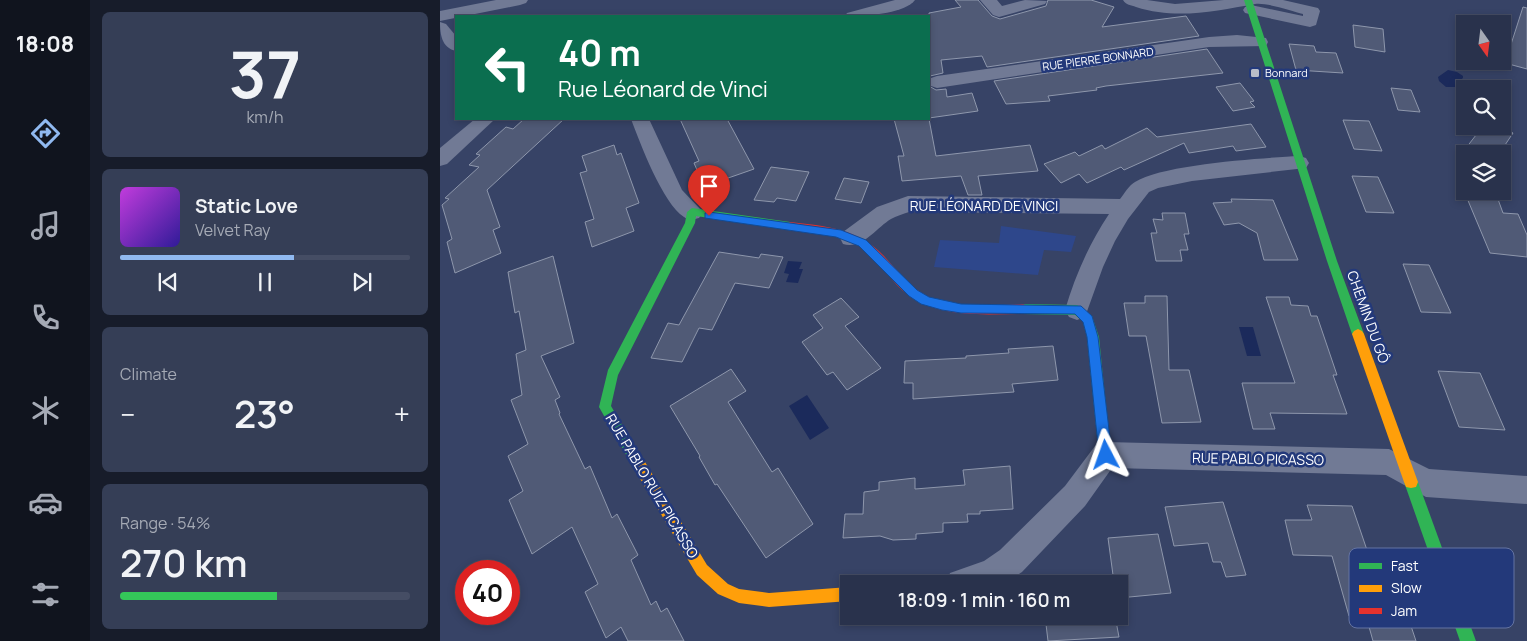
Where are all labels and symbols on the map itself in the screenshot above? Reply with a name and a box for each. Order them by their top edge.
north arrow [1456,15,1511,70]
street label: RUE PIERRE BONNARD [1041,43,1154,74]
place label: Bonnard [1265,65,1308,80]
marker: Bonnard [1249,67,1261,79]
pin [688,165,730,216]
street label: RUE LÉONARD DE VINCI [910,196,1058,215]
street label: CHEMIN DU GÔ [1343,268,1394,366]
street label: RUE PABLO RUIZ PICASSO [602,410,703,562]
position arrow [1079,428,1131,480]
street label: RUE PABLO PICASSO [1192,448,1324,469]
legend [1349,548,1514,628]
text: Fast [1391,556,1419,575]
speed limit sign: 40 [455,560,520,625]
text: Slow [1391,578,1422,597]
text: Jam [1391,601,1417,620]

